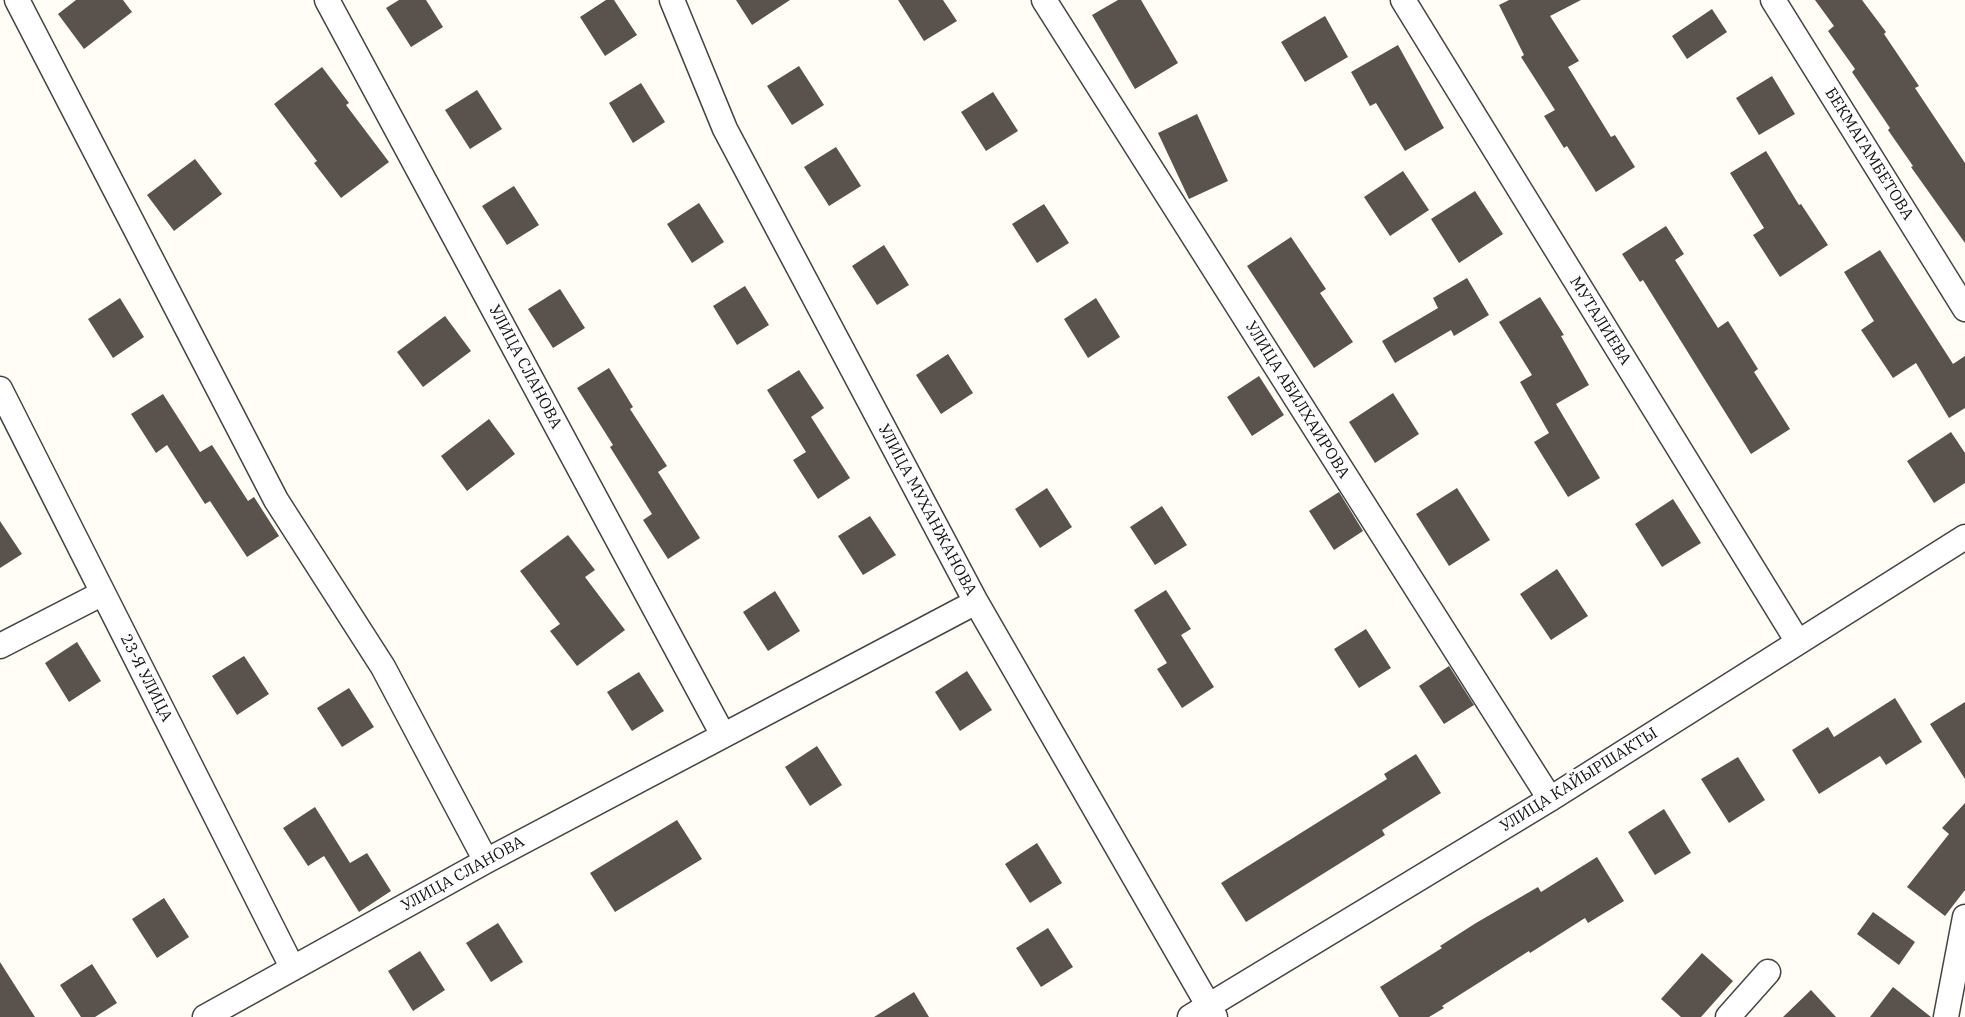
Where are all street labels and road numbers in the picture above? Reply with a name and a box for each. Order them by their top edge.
street label: БЕКМАГАМБЕТОВА [1821,84,1917,224]
street label: МУТАЛИЕВА [1565,273,1635,369]
street label: УЛИЦА СЛАНОВА [484,302,566,432]
street label: УЛИЦА АБИЛХАИРОВА [1241,318,1353,482]
street label: УЛИЦА МУХАНЖАНОВА [874,421,980,599]
street label: 23-Я УЛИЦА [116,631,176,725]
street label: УЛИЦА КАЙЫРШАКТЫ [1497,724,1661,836]
street label: УЛИЦА СЛАНОВА [398,832,528,916]

